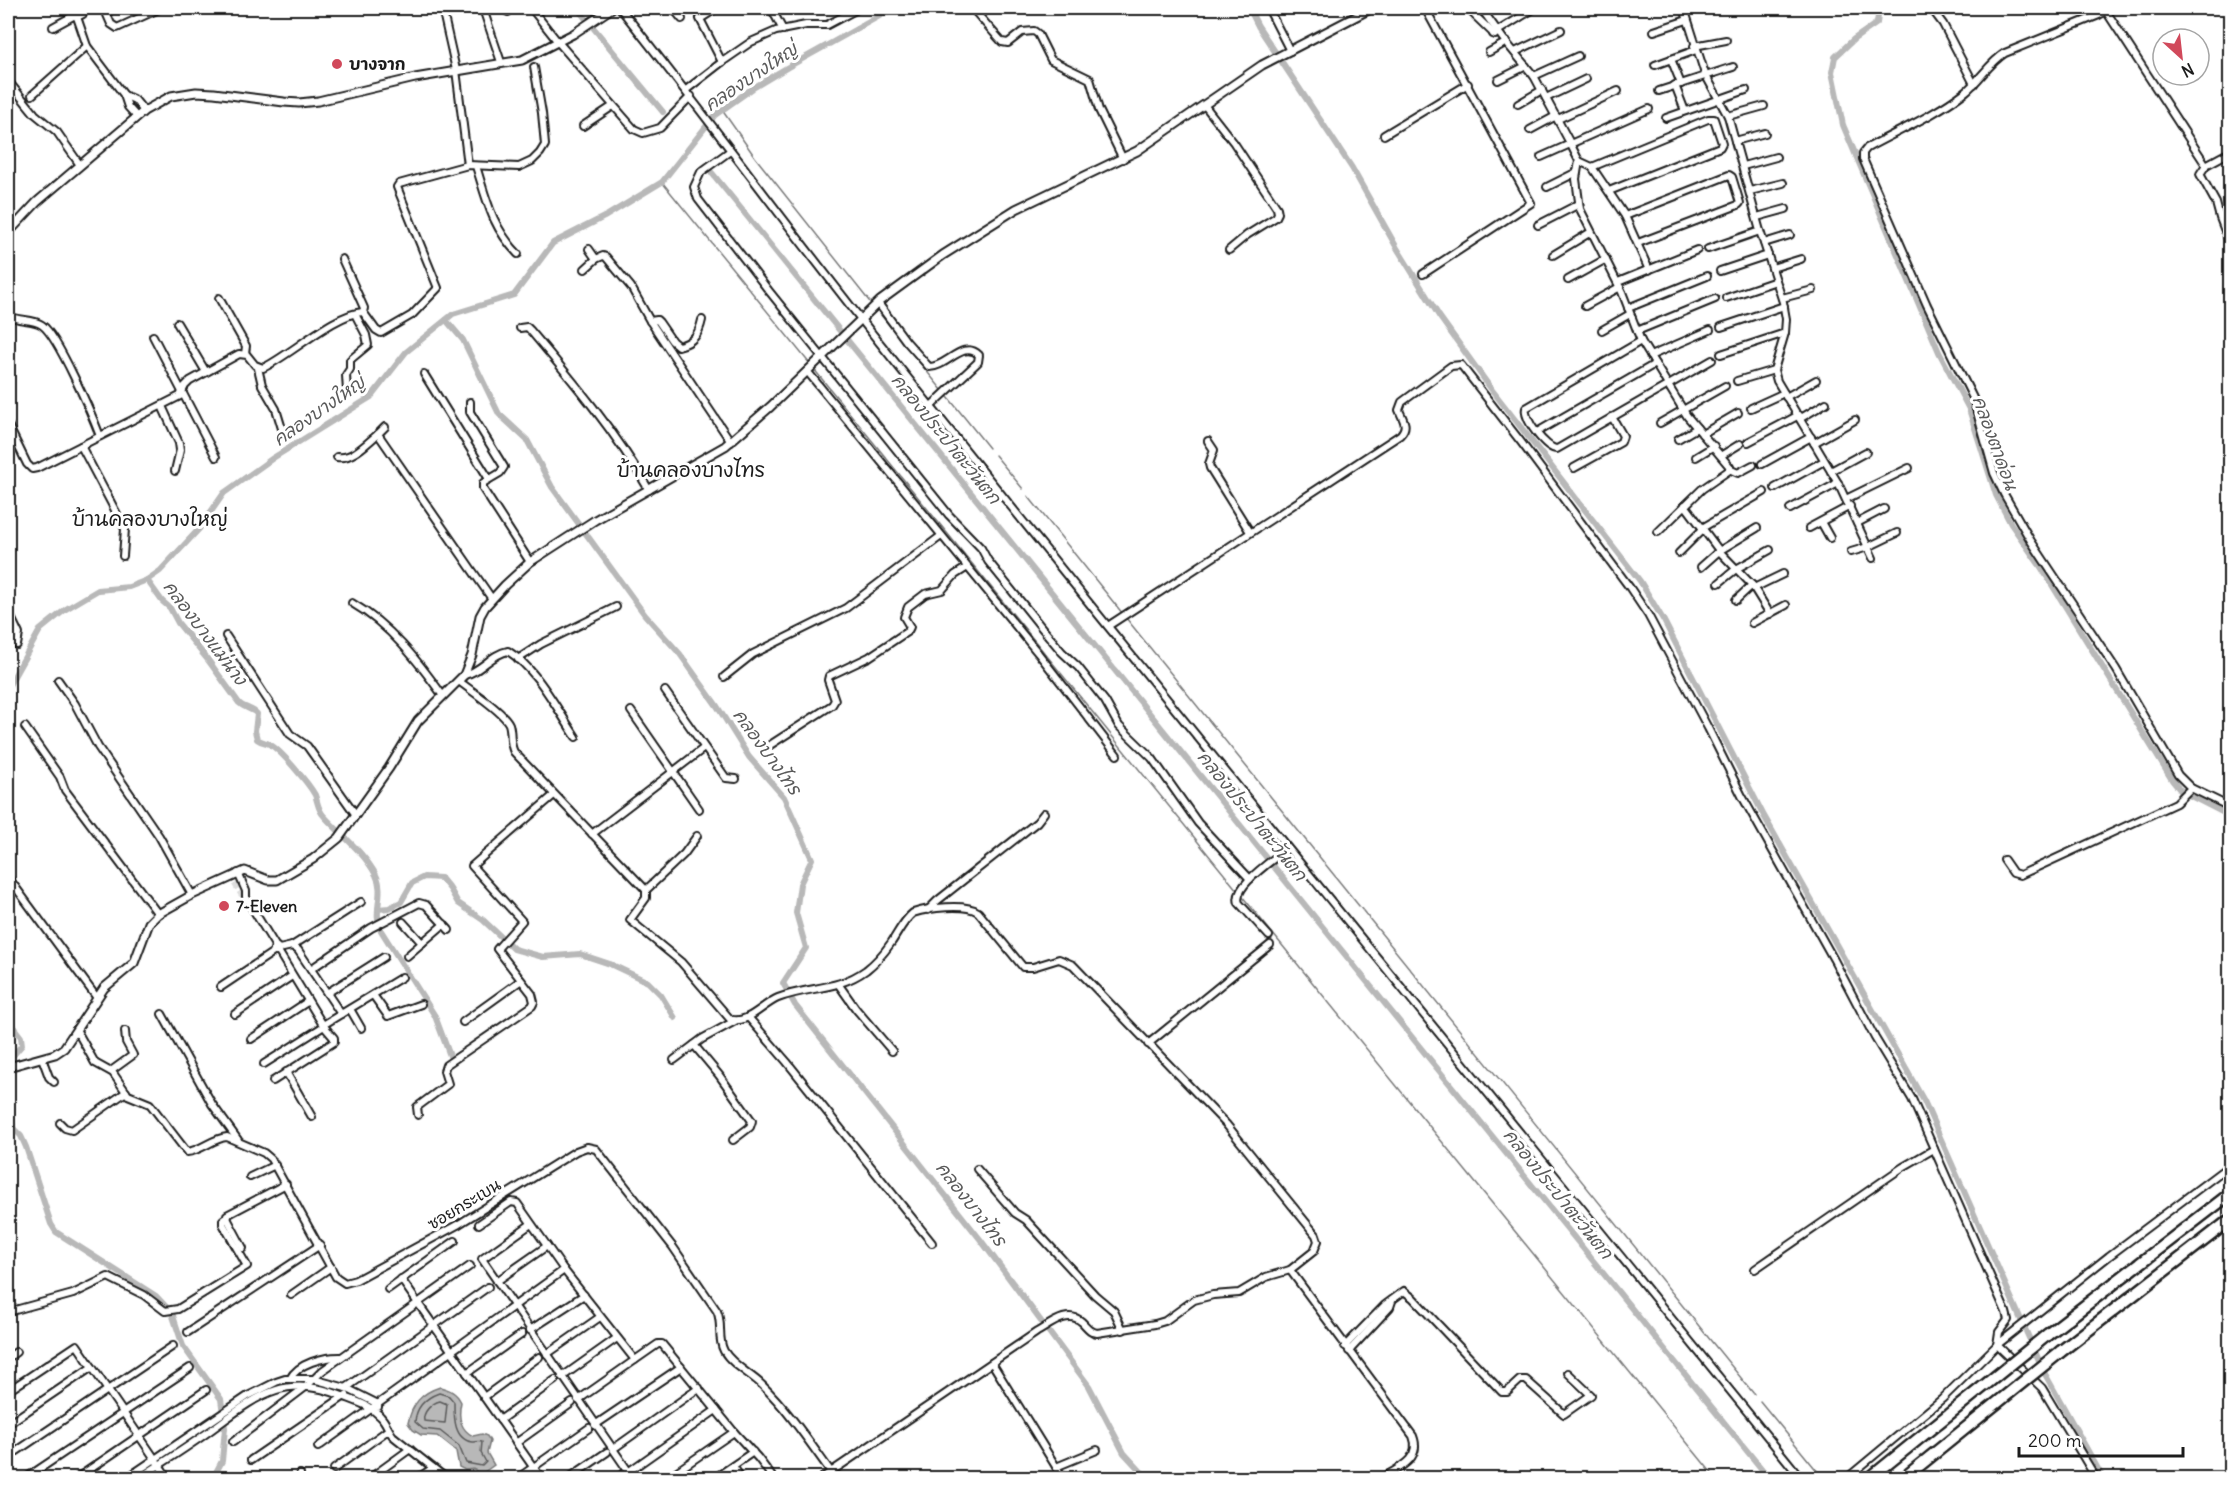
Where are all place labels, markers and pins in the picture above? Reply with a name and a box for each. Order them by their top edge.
place label: บางจาก [349,54,405,74]
marker: บางจาก [330,57,344,71]
place label: 7-Eleven [236,896,297,916]
marker: 7-Eleven [217,899,231,913]

